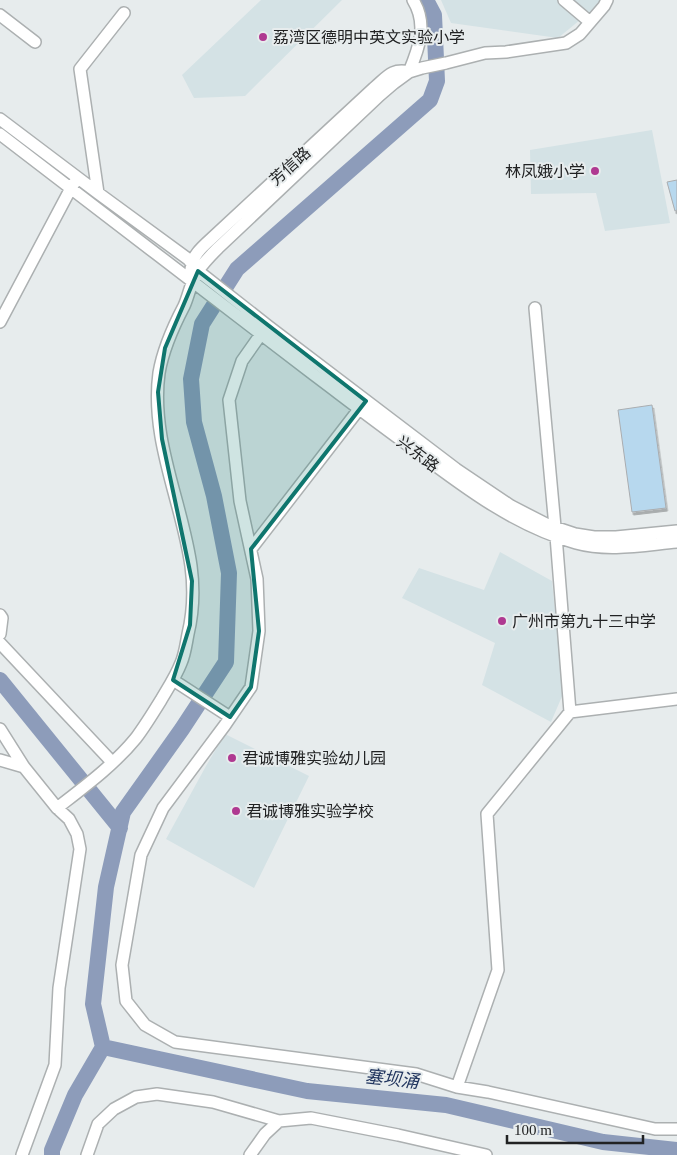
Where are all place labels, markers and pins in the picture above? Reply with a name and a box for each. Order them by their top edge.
place label: 荔湾区德明中英文实验小学 [273,29,465,46]
marker: 荔湾区德明中英文实验小学 [257,31,269,43]
place label: 林凤娥小学 [505,163,585,180]
marker: 林凤娥小学 [589,165,601,177]
place label: 广州市第九十三中学 [512,613,656,630]
marker: 广州市第九十三中学 [496,615,508,627]
place label: 君诚博雅实验幼儿园 [242,750,386,767]
marker: 君诚博雅实验幼儿园 [226,752,238,764]
place label: 君诚博雅实验学校 [246,803,374,820]
marker: 君诚博雅实验学校 [230,805,242,817]

